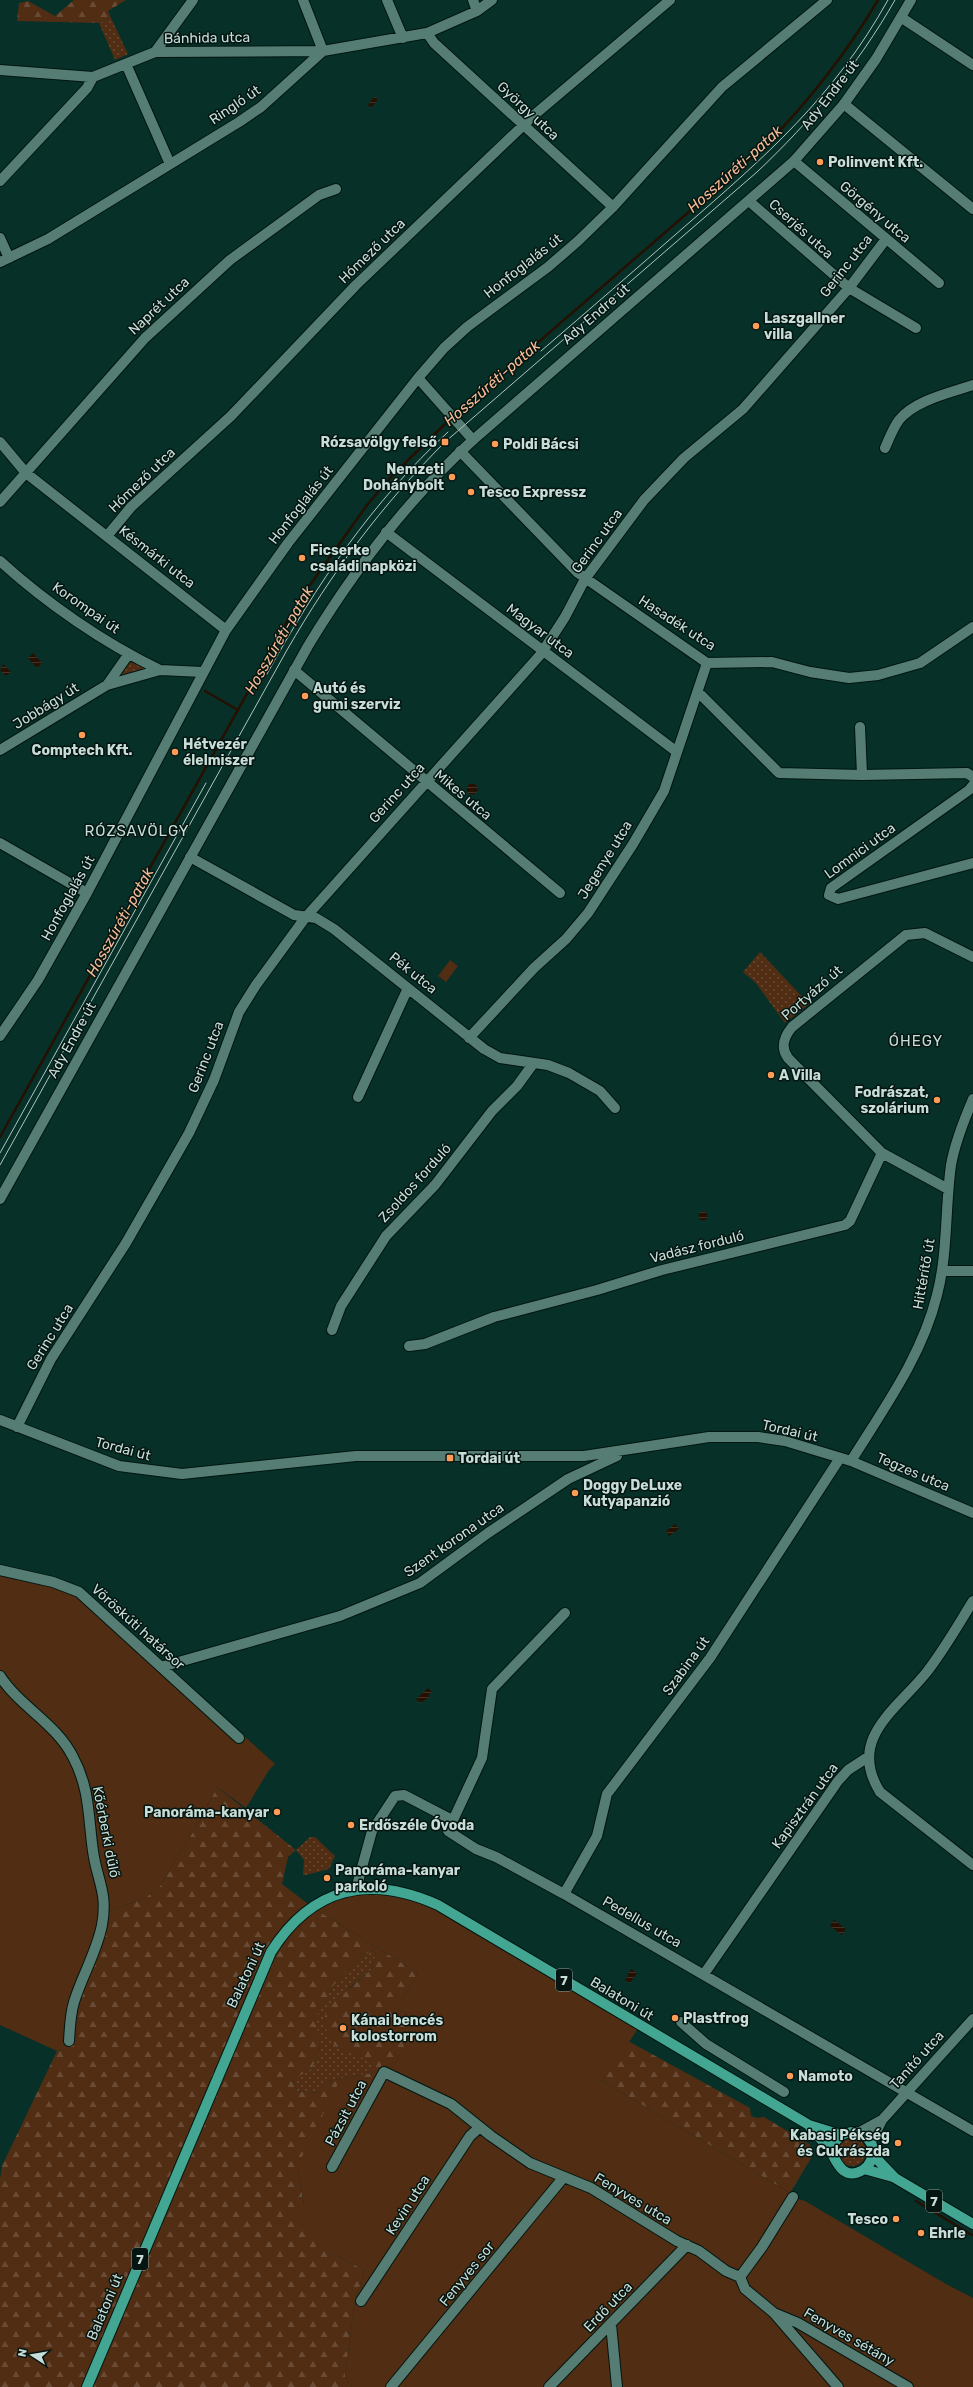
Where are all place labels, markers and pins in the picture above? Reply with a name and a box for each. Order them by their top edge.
place label: Polinvent Kft. [828,154,923,171]
marker: Polinvent Kft. [815,157,825,167]
place label: Laszgallner villa [764,310,845,343]
marker: Laszgallner villa [751,321,761,331]
place label: Rózsavölgy felső [320,434,437,451]
place label: Poldi Bácsi [503,436,579,453]
marker: Rózsavölgy felső [440,437,450,447]
marker: Poldi Bácsi [490,439,500,449]
place label: Nemzeti Dohánybolt [363,461,444,494]
marker: Nemzeti Dohánybolt [447,472,457,482]
place label: Tesco Expressz [479,484,587,501]
marker: Tesco Expressz [466,487,476,497]
place label: Ficserke családi napközi [310,542,417,575]
marker: Ficserke családi napközi [297,553,307,563]
place label: Autó és gumi szerviz [313,680,401,713]
marker: Autó és gumi szerviz [300,691,310,701]
marker: Comptech Kft. [77,730,87,740]
place label: Hétvezér élelmiszer [183,736,255,769]
place label: Comptech Kft. [32,742,132,759]
marker: Hétvezér élelmiszer [170,747,180,757]
place label: A Villa [779,1067,821,1084]
marker: A Villa [766,1070,776,1080]
place label: Fodrászat, szolárium [854,1084,929,1117]
marker: Fodrászat, szolárium [932,1095,942,1105]
place label: Tordai út [458,1450,520,1467]
marker: Tordai út [445,1453,455,1463]
place label: Doggy DeLuxe Kutyapanzió [583,1477,682,1510]
marker: Doggy DeLuxe Kutyapanzió [570,1488,580,1498]
place label: Panoráma-kanyar [144,1804,270,1821]
marker: Panoráma-kanyar [272,1807,282,1817]
place label: Erdőszéle Óvoda [359,1816,474,1834]
marker: Erdőszéle Óvoda [346,1820,356,1830]
place label: Panoráma-kanyar parkoló [335,1862,461,1895]
marker: Panoráma-kanyar parkoló [322,1873,332,1883]
place label: Plastfrog [683,2010,749,2027]
place label: Kánai bencés kolostorrom [351,2012,443,2045]
marker: Plastfrog [670,2013,680,2023]
marker: Kánai bencés kolostorrom [338,2023,348,2033]
place label: Namoto [798,2068,853,2085]
marker: Namoto [785,2071,795,2081]
place label: Kabasi Pékség és Cukrászda [790,2127,890,2160]
marker: Kabasi Pékség és Cukrászda [893,2138,903,2148]
place label: Tesco [848,2211,888,2228]
marker: Tesco [891,2214,901,2224]
place label: Ehrle [929,2225,966,2242]
marker: Ehrle [916,2228,926,2238]

